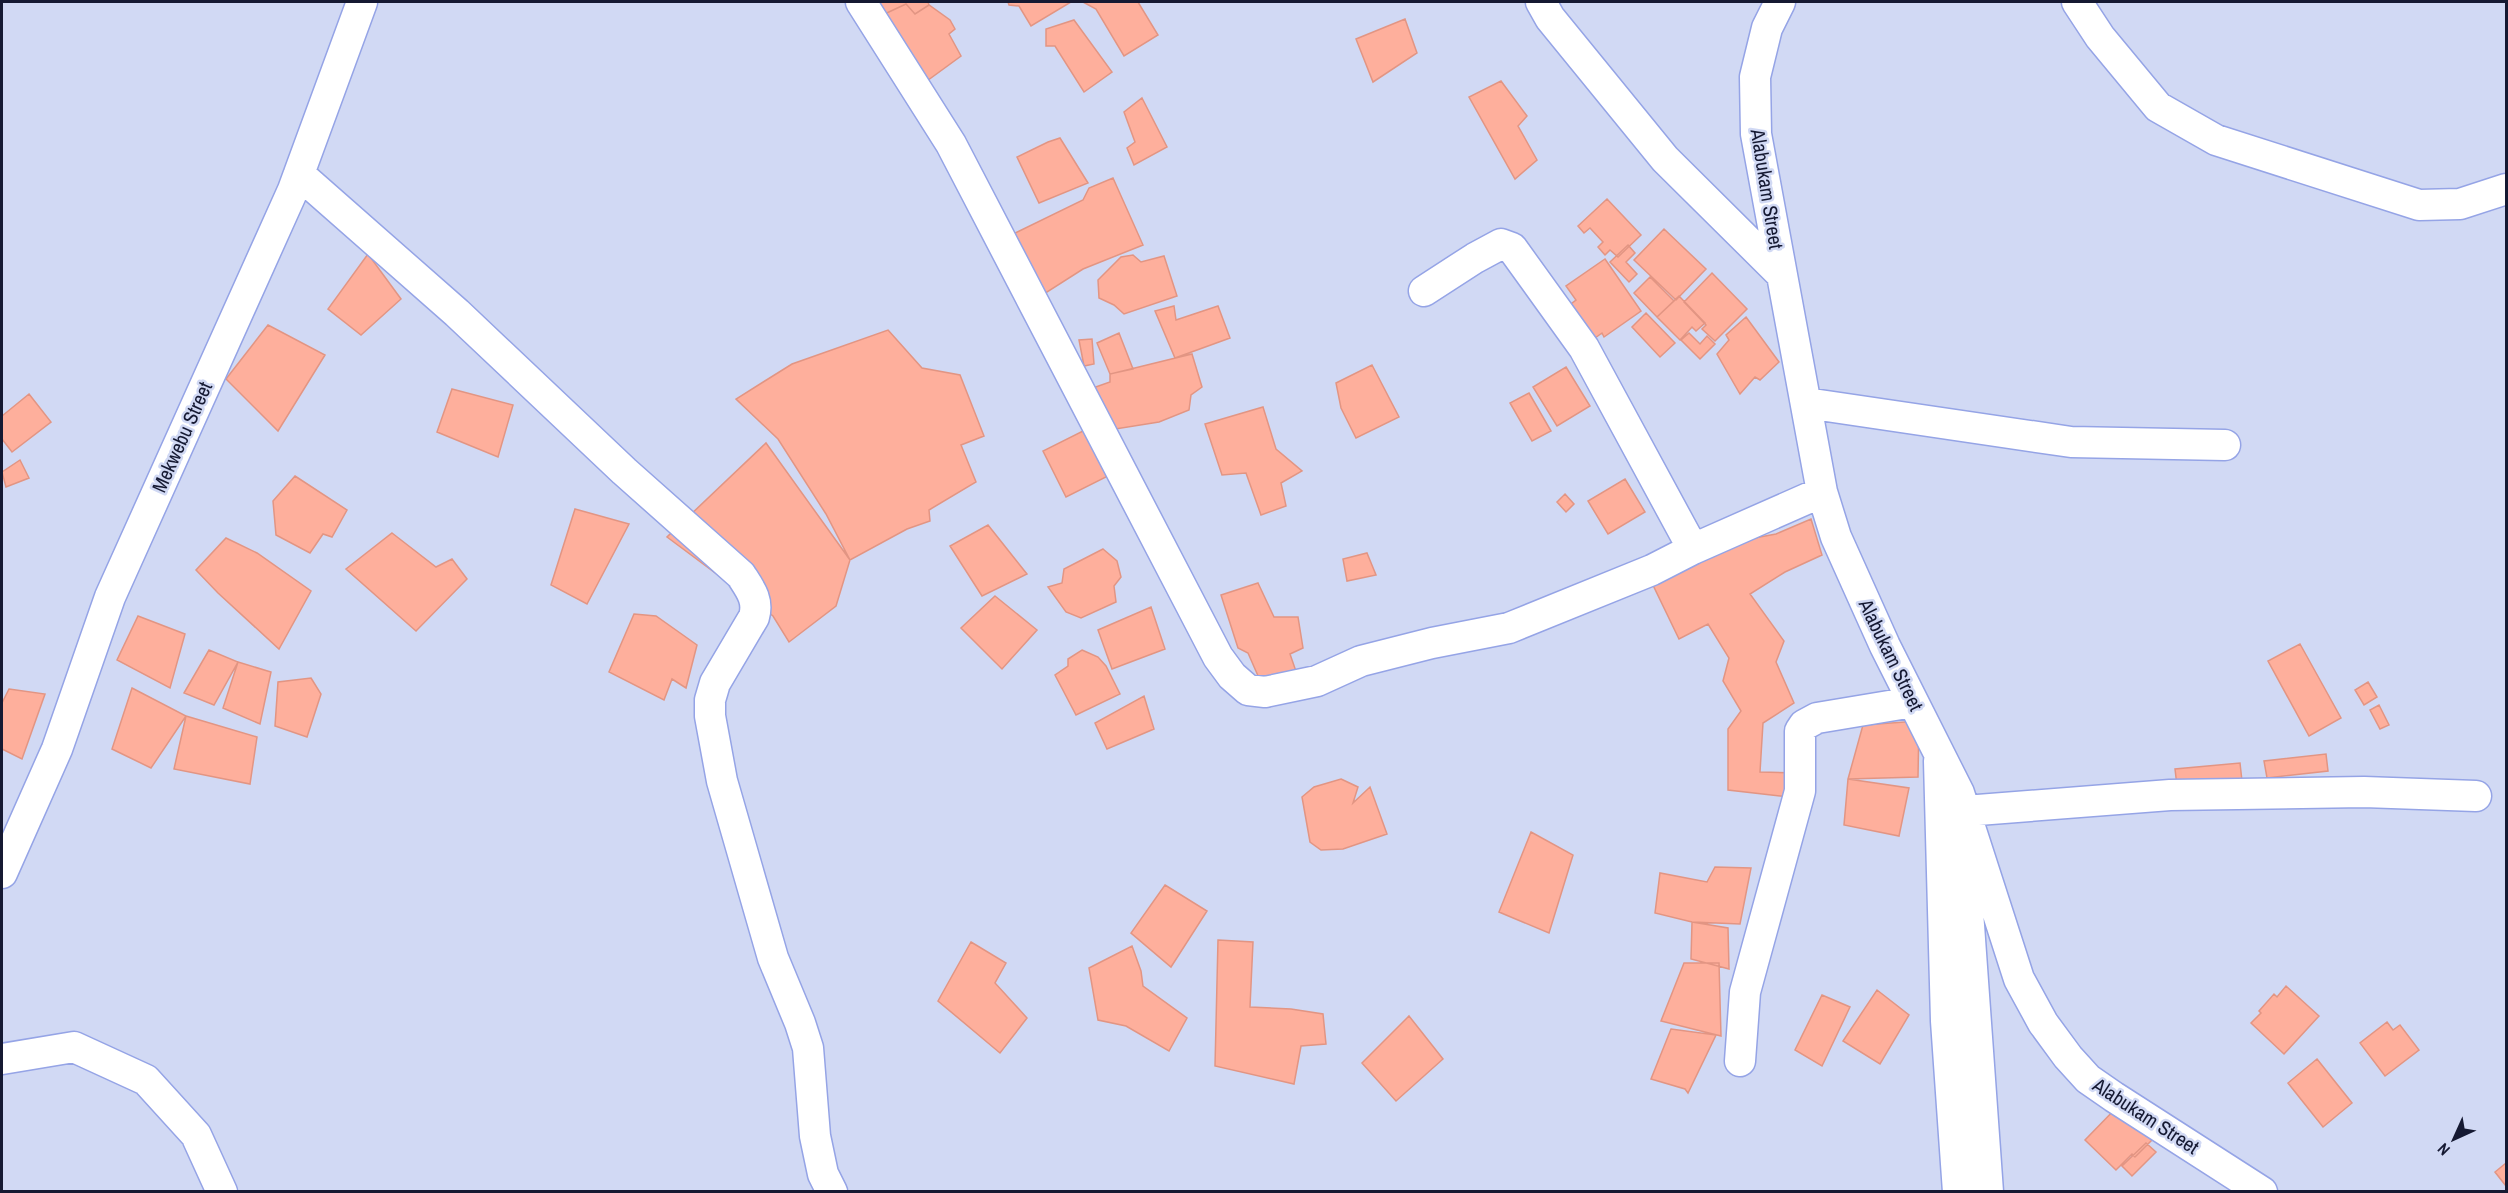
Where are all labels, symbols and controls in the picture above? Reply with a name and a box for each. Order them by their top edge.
street label: Alabukam Street [1745,126,1790,251]
street label: Mekwebu Street [145,377,218,496]
street label: Alabukam Street [1852,593,1930,716]
street label: Alabukam Street [2087,1071,2205,1160]
north arrow [2424,1109,2484,1169]
text: N [2432,1138,2455,1161]

